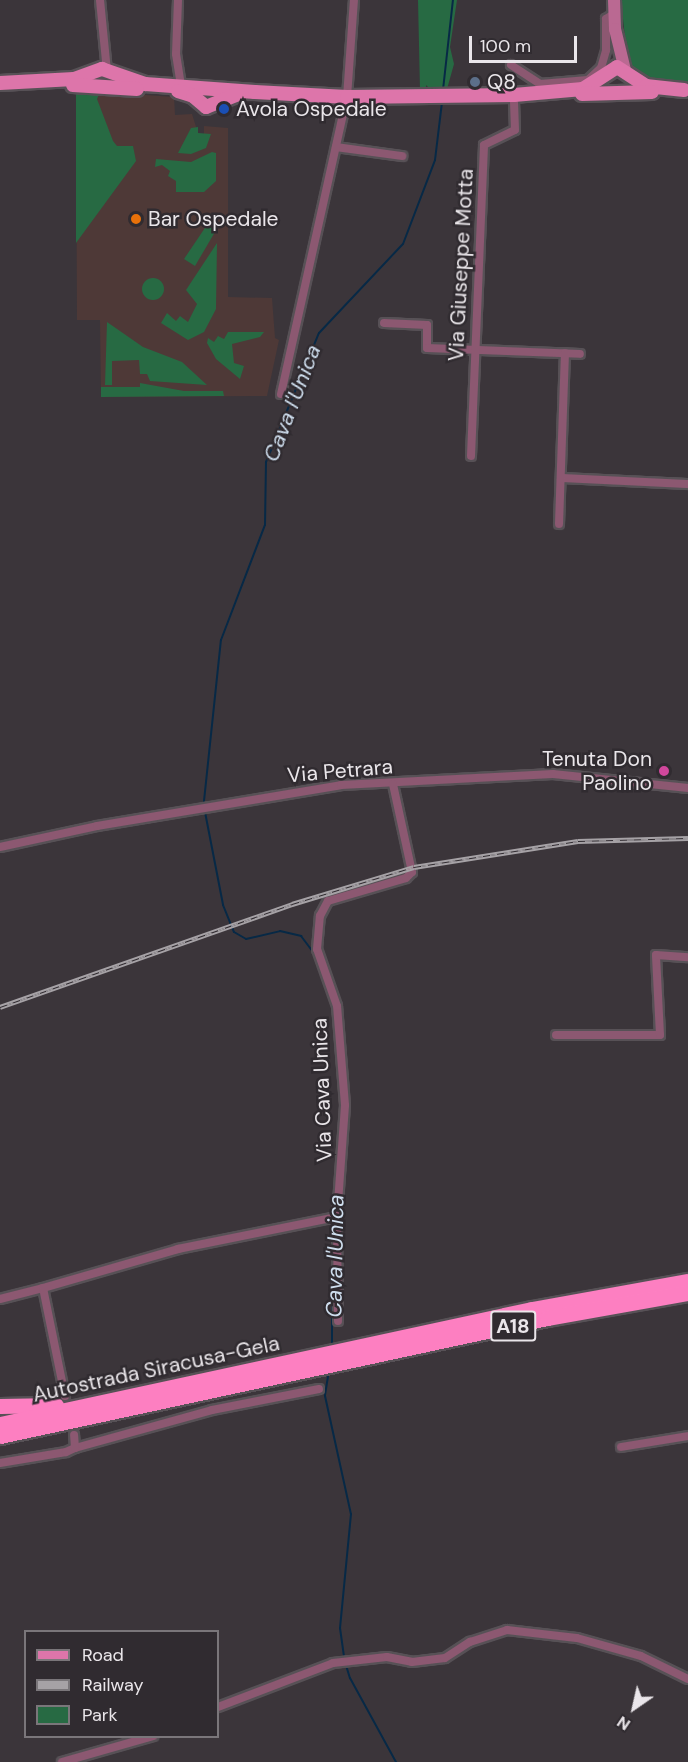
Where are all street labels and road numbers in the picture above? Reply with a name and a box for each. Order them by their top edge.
street label: Via Giuseppe Motta [443,168,479,362]
street label: Via Petrara [286,754,394,788]
street label: Via Cava Unica [307,1018,337,1162]
road number: A18 [489,1309,537,1343]
street label: Autostrada Siracusa-Gela [30,1331,282,1407]

